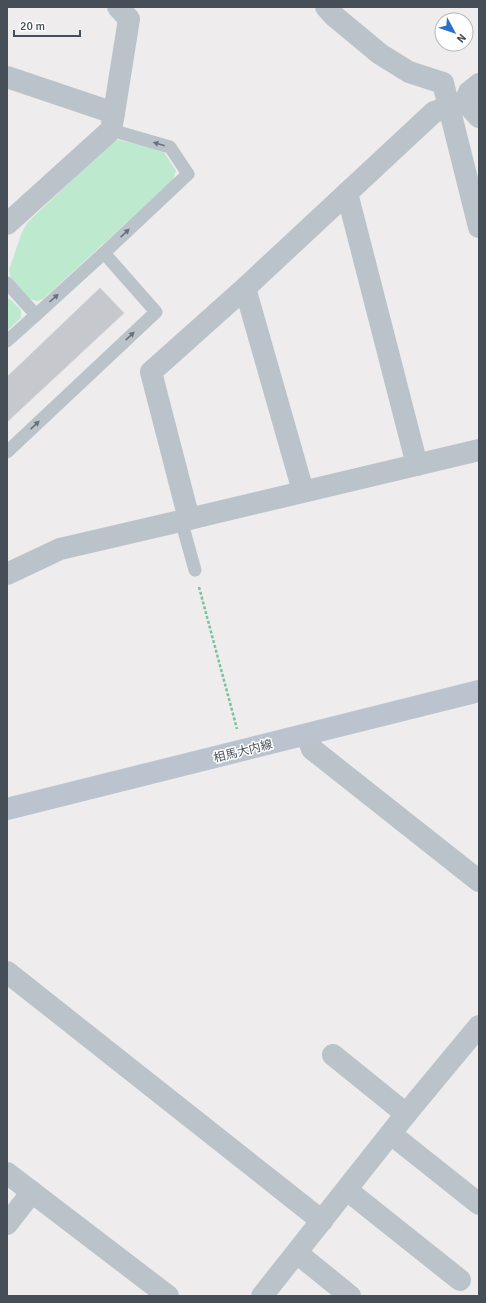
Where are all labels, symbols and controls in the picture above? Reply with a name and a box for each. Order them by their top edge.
scale bar [14,12,80,38]
north arrow [434,12,474,52]
text: 20 m [20,19,45,34]
text: N [454,31,469,45]
one-way arrow [152,140,165,146]
one-way arrow [120,228,130,238]
one-way arrow [49,294,59,303]
one-way arrow [126,332,135,341]
one-way arrow [31,421,40,430]
street label: 相馬大内線 [212,737,274,766]

